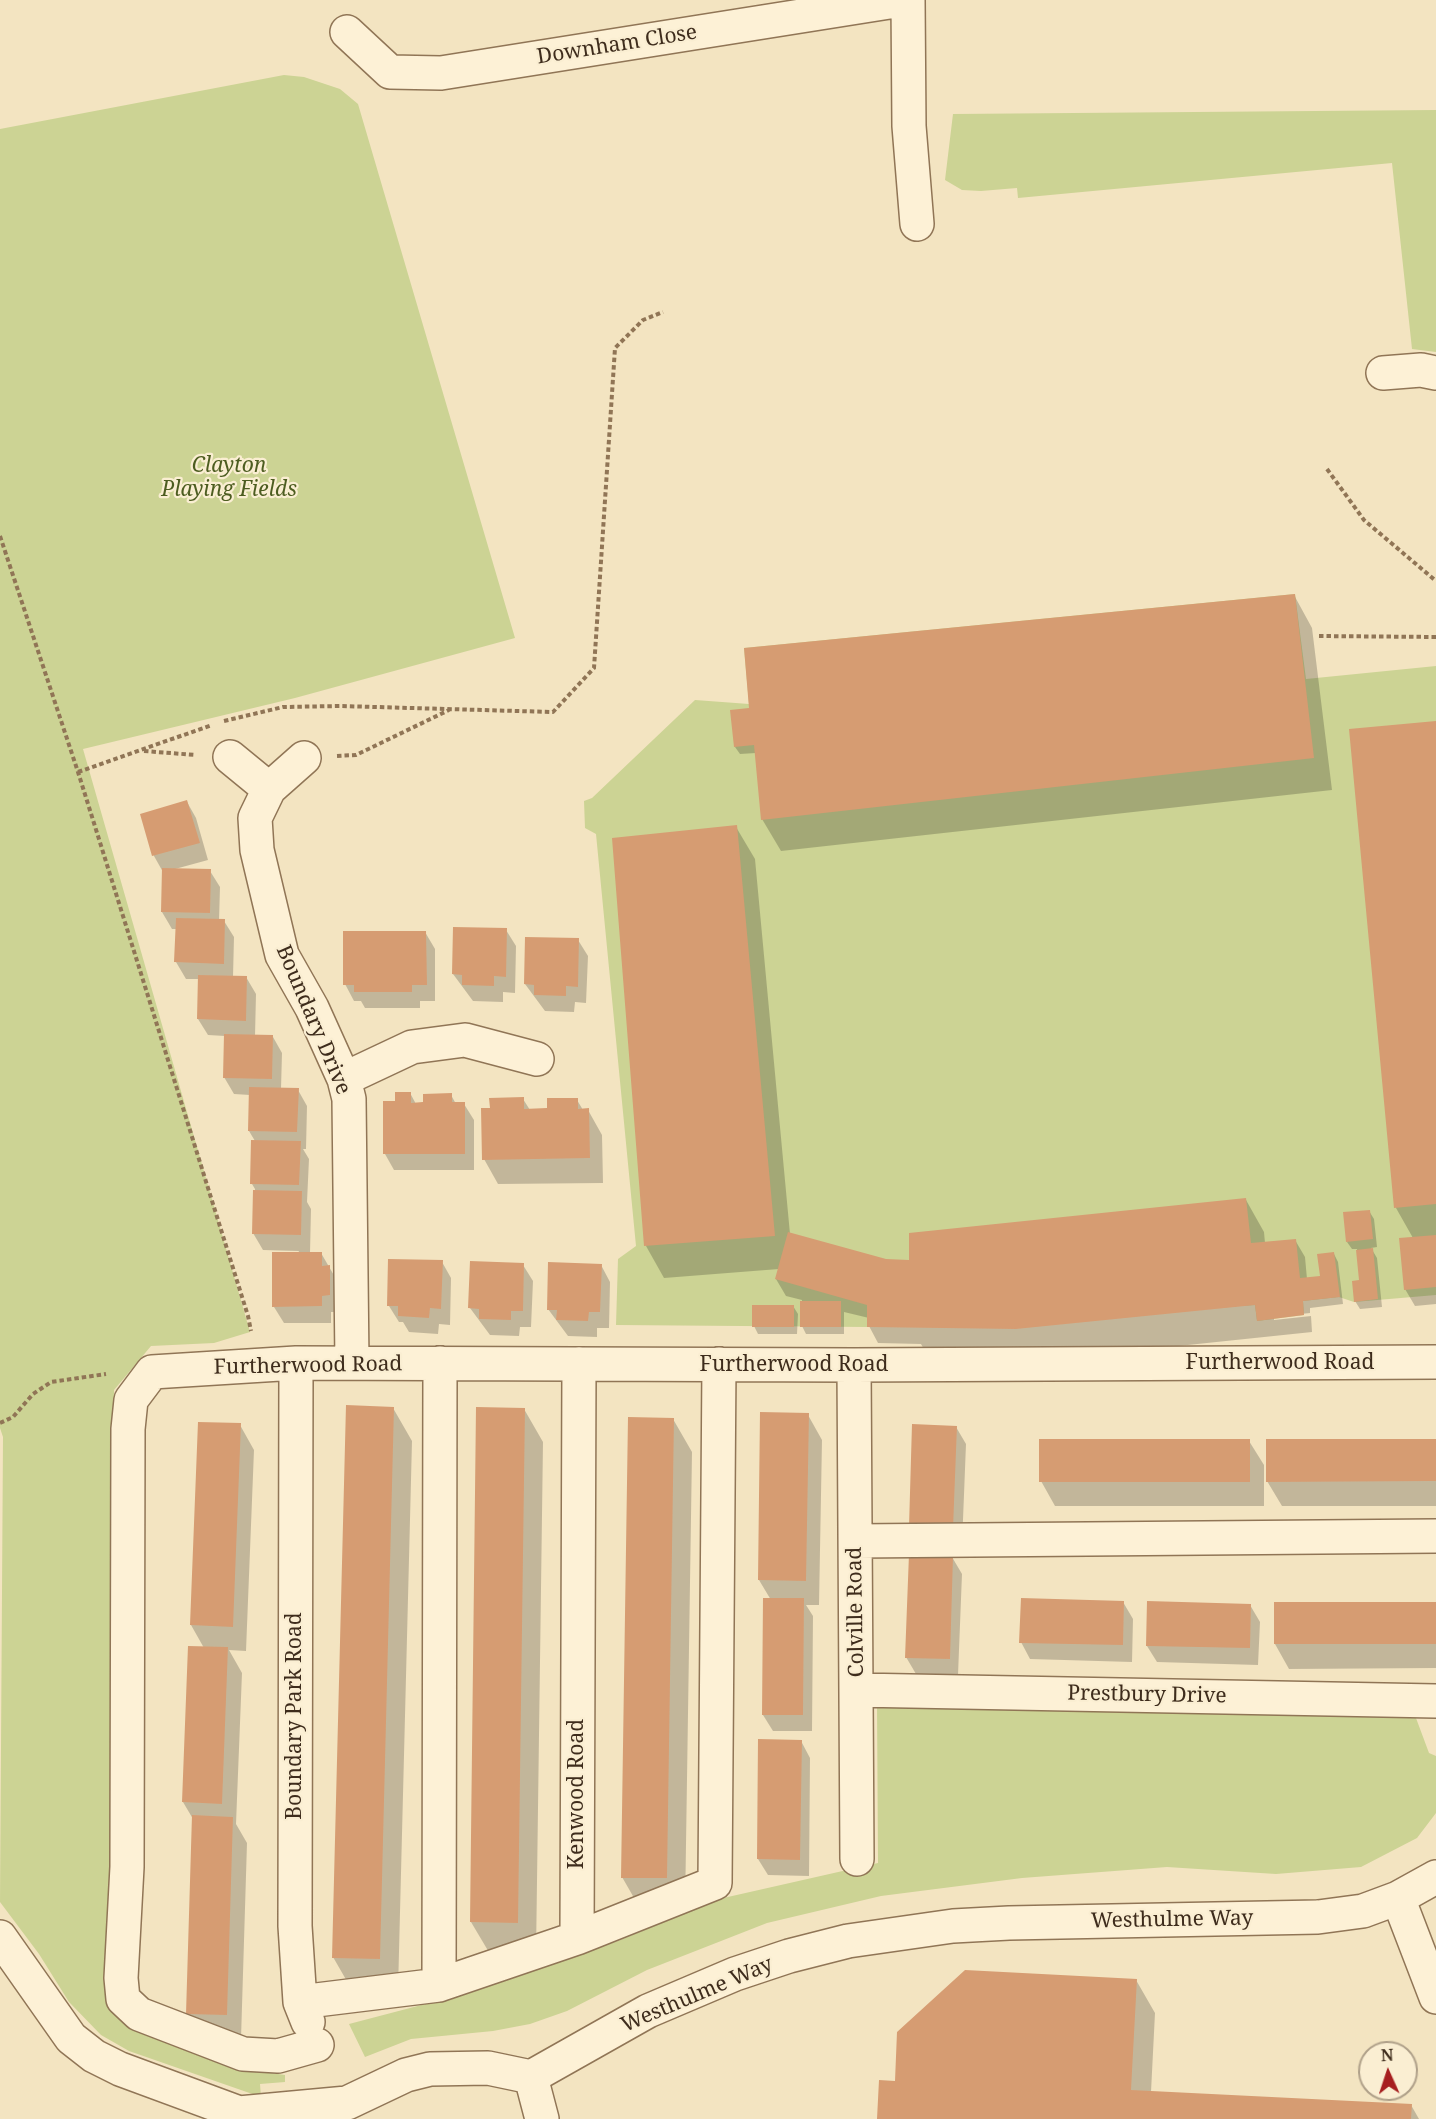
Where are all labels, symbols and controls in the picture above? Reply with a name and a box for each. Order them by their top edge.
street label: Downham Close [535,20,699,70]
park label: Clayton Playing Fields [161,453,297,503]
street label: Boundary Drive [270,941,356,1099]
street label: Furtherwood Road [1186,1350,1374,1376]
street label: Furtherwood Road [213,1352,403,1380]
street label: Furtherwood Road [700,1352,888,1378]
street label: Colville Road [842,1546,870,1678]
street label: Boundary Park Road [282,1612,308,1820]
street label: Prestbury Drive [1067,1681,1227,1709]
street label: Kenwood Road [564,1719,590,1869]
street label: Westhulme Way [1091,1906,1253,1934]
street label: Westhulme Way [617,1952,777,2038]
north arrow [1358,2041,1418,2101]
text: N [1380,2044,1394,2066]

